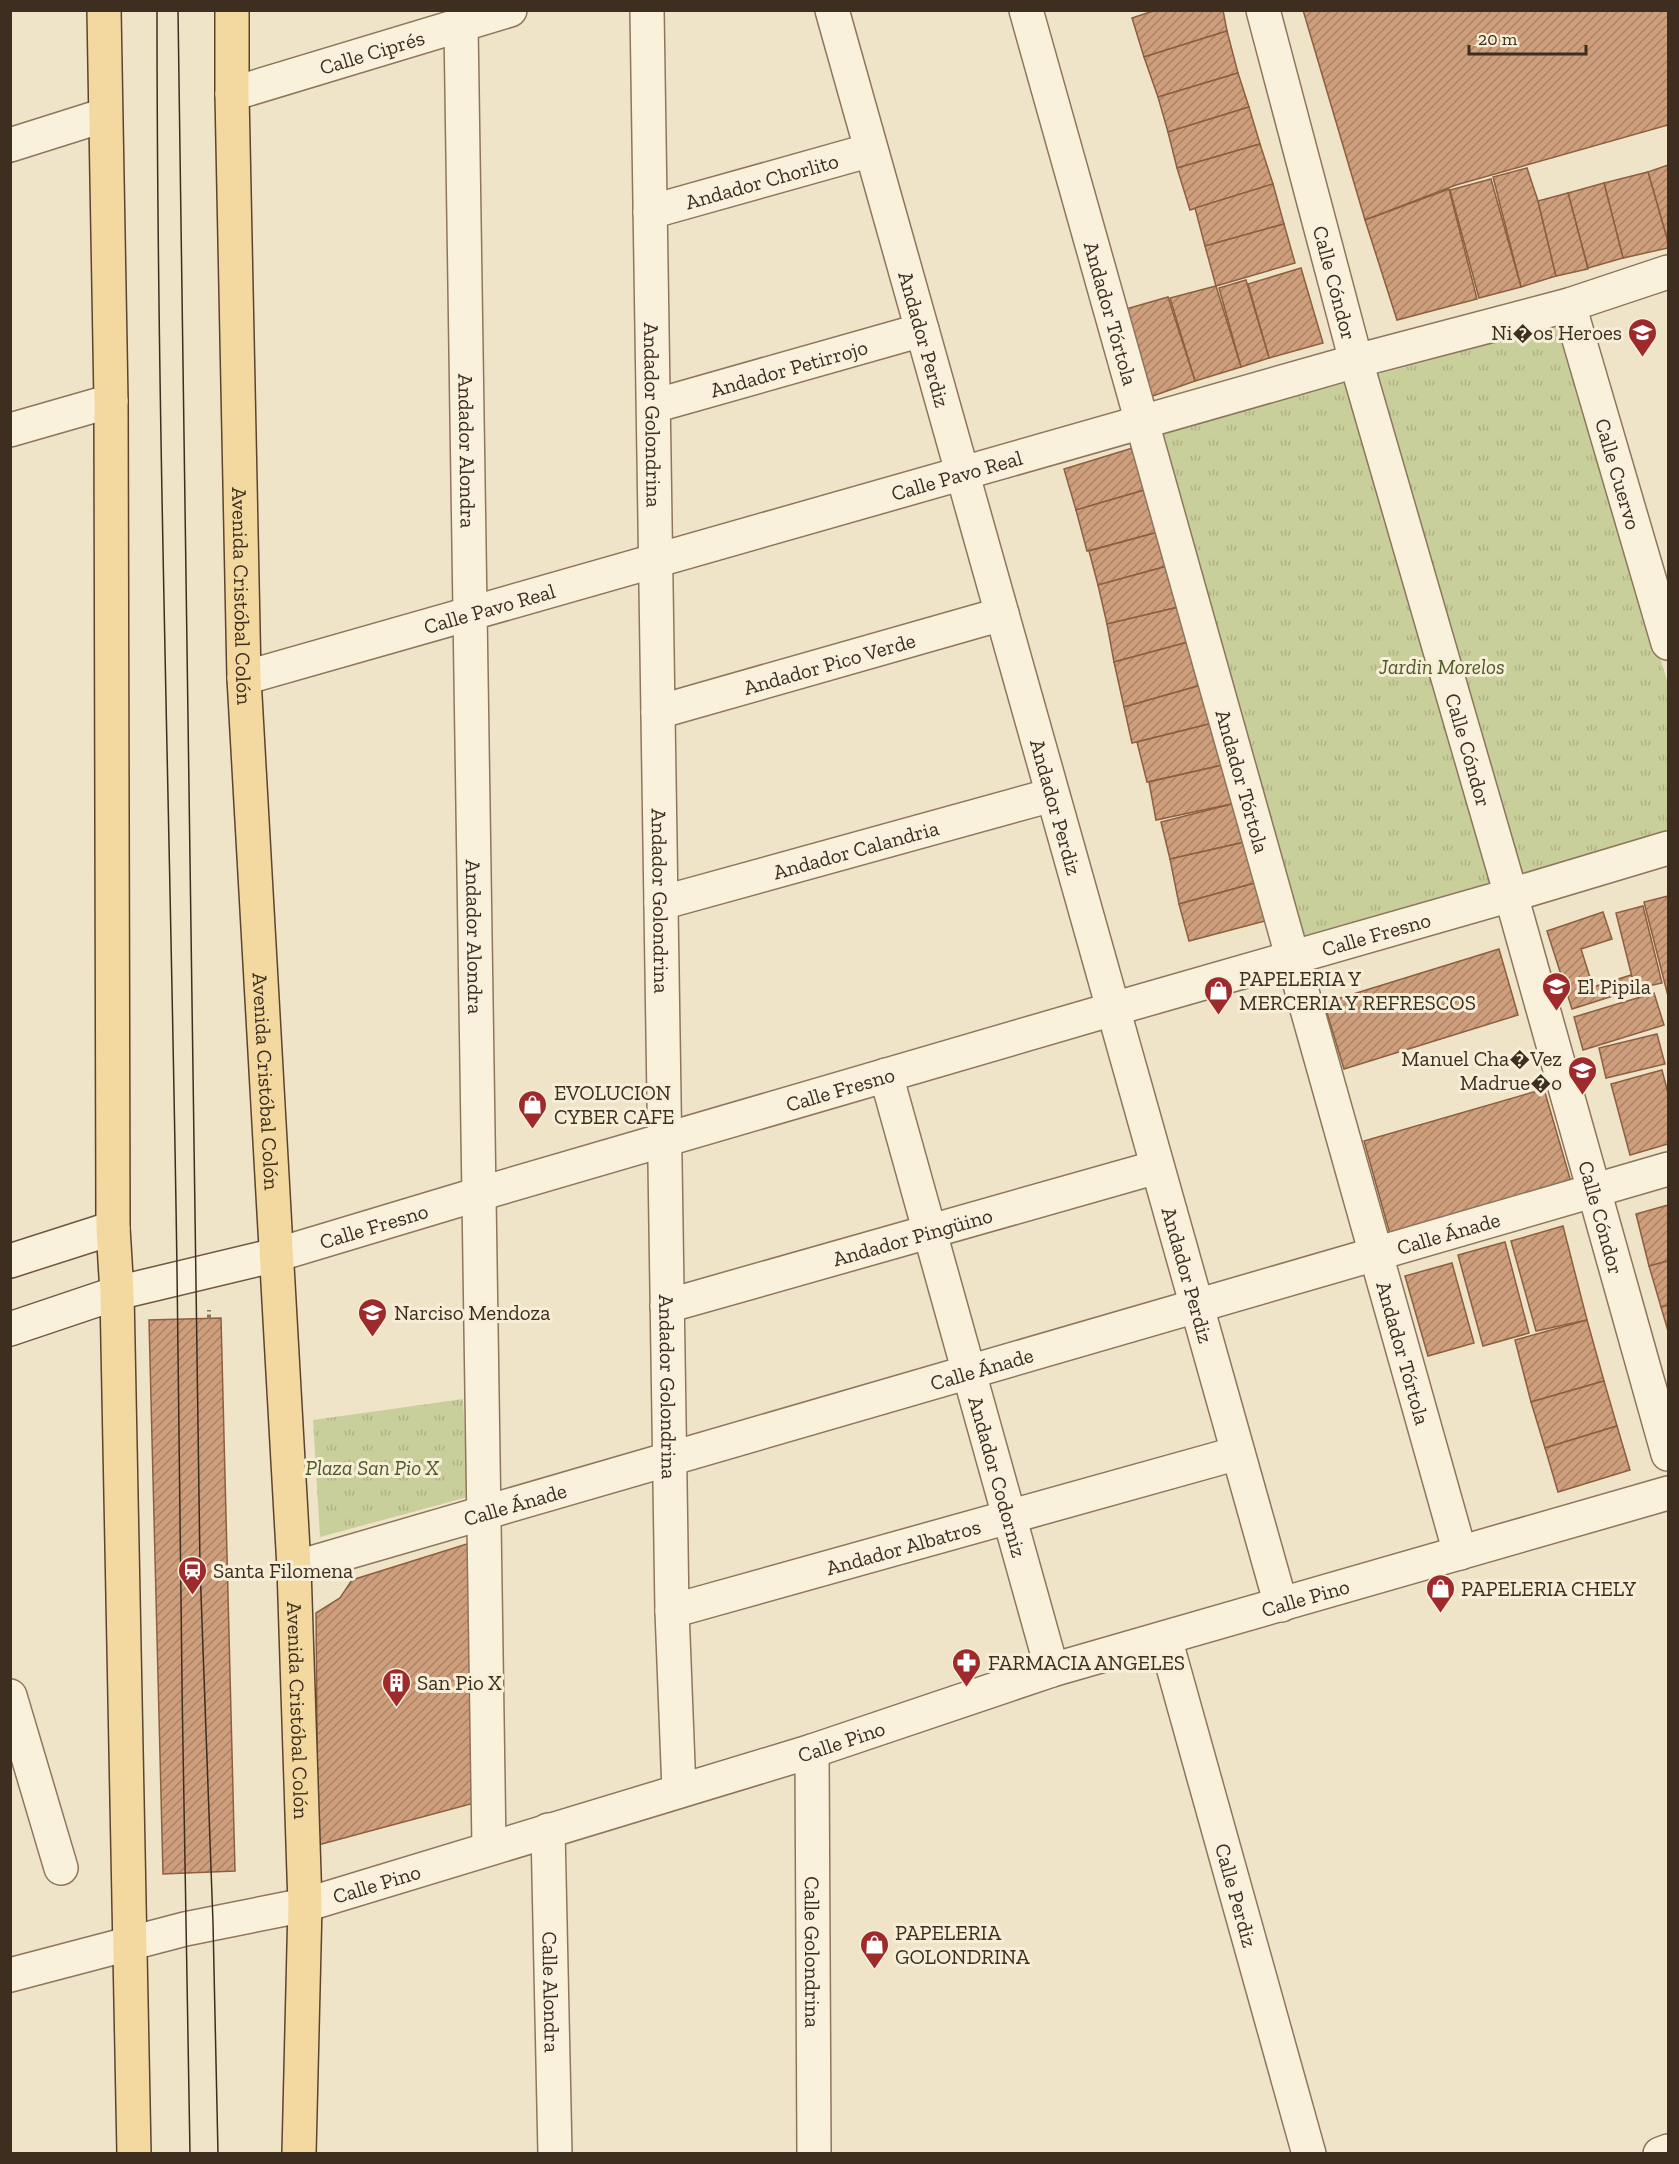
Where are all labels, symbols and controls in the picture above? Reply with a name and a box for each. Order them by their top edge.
scale bar [1469,18,1586,56]
street label: Calle Ciprés [316,24,427,79]
text: 20 m [1478,28,1518,50]
street label: Andador Chorlito [682,147,841,214]
street label: Calle Cóndor [1308,223,1362,342]
street label: Andador Tórtola [1079,239,1143,388]
street label: Andador Perdiz [894,268,956,410]
school or university icon: Ni�os Heroes [1627,316,1659,358]
place label: Ni�os Heroes [1491,320,1622,345]
street label: Andador Golondrina [639,322,667,508]
street label: Andador Petirrojo [707,334,870,402]
street label: Andador Alondra [454,373,481,529]
street label: Calle Cuervo [1590,415,1647,532]
street label: Calle Pavo Real [888,444,1026,505]
street label: Avenida Cristóbal Colón [228,487,258,705]
street label: Calle Pavo Real [421,577,558,639]
street label: Andador Pico Verde [740,627,918,700]
park label: Jardin Morelos [1378,654,1505,679]
street label: Calle Cóndor [1441,690,1497,810]
street label: Andador Tórtola [1211,706,1275,856]
street label: Andador Perdiz [1025,736,1087,878]
street label: Andador Golondrina [647,808,675,994]
street label: Andador Calandria [770,814,941,884]
street label: Andador Alondra [461,859,489,1014]
street label: Calle Fresno [1319,906,1433,961]
place label: PAPELERIA Y MERCERIA Y REFRESCOS [1239,966,1476,1015]
school or university icon: El Pipila [1540,970,1572,1012]
street label: Avenida Cristóbal Colón [248,972,285,1191]
shop icon: PAPELERIA Y MERCERIA Y REFRESCOS [1202,974,1234,1016]
place label: El Pipila [1577,974,1651,999]
place label: Manuel Cha�Vez Madrue�o [1401,1046,1562,1095]
school or university icon: Manuel Cha�Vez Madrue�o [1567,1054,1599,1096]
street label: Calle Fresno [783,1061,897,1116]
place label: EVOLUCION CYBER CAFE [554,1080,674,1129]
shop icon: EVOLUCION CYBER CAFE [517,1088,549,1130]
street label: Calle Cóndor [1574,1158,1629,1277]
street label: Calle Fresno [316,1198,431,1254]
street label: Andador Pingüino [830,1202,995,1271]
street label: Andador Perdiz [1157,1204,1219,1346]
street label: Calle Ánade [1394,1206,1503,1260]
street label: Andador Tórtola [1372,1278,1436,1428]
street label: Andador Golondrina [655,1294,682,1480]
school or university icon: Narciso Mendoza [357,1296,389,1338]
place label: Narciso Mendoza [394,1300,550,1325]
street label: Calle Ánade [927,1341,1036,1395]
street label: Andador Codorniz [964,1393,1032,1560]
park label: Plaza San Pio X [305,1455,440,1480]
street label: Calle Ánade [460,1477,569,1531]
street label: Andador Albatros [823,1513,983,1580]
station icon: Santa Filomena [176,1554,208,1596]
place label: Santa Filomena [213,1558,353,1583]
shop icon: PAPELERIA CHELY [1424,1572,1456,1614]
street label: Calle Pino [1258,1573,1352,1622]
place label: PAPELERIA CHELY [1461,1576,1636,1601]
street label: Avenida Cristóbal Colón [283,1601,315,1820]
pharmacy icon: FARMACIA ANGELES [951,1646,983,1688]
place label: FARMACIA ANGELES [988,1650,1185,1675]
building icon: San Pio X [380,1666,412,1708]
place label: San Pio X [417,1670,502,1695]
street label: Calle Pino [795,1715,888,1767]
street label: Calle Perdiz [1210,1840,1263,1950]
street label: Calle Pino [330,1858,423,1908]
street label: Calle Golondrina [800,1876,826,2028]
place label: PAPELERIA GOLONDRINA [895,1920,1030,1969]
shop icon: PAPELERIA GOLONDRINA [858,1928,890,1970]
street label: Calle Alondra [538,1931,565,2053]

